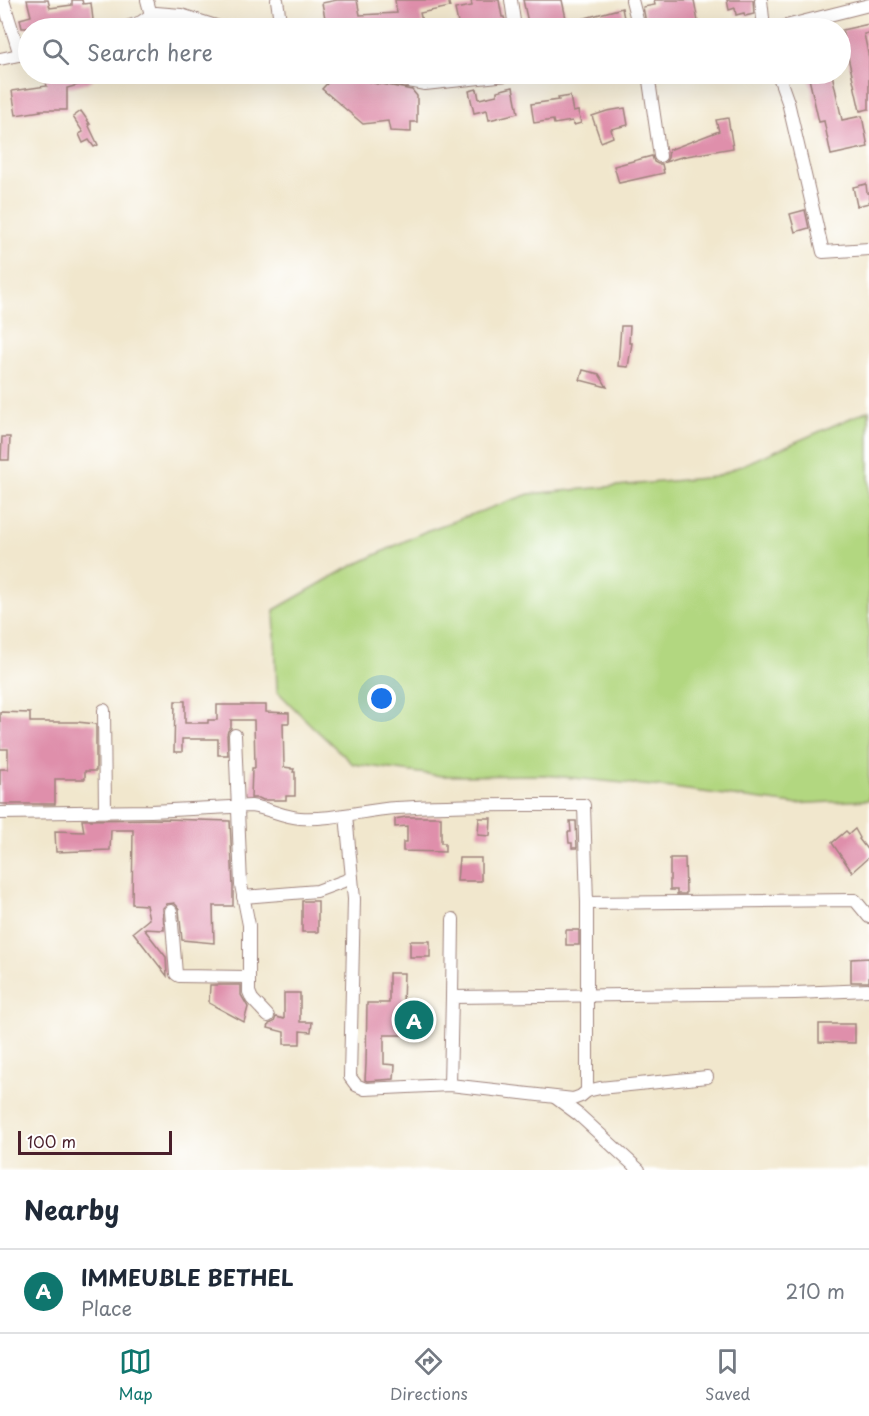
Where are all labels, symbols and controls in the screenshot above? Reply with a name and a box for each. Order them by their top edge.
search box [18,18,851,84]
icon: search [39,35,72,68]
text: Search here [87,35,213,68]
your location [367,684,396,713]
pin: A [394,998,434,1042]
scale bar [18,1128,172,1156]
text: 100 m [27,1129,76,1153]
text: Nearby [24,1190,119,1229]
text: IMMEUBLE BETHEL [81,1260,294,1293]
text: A [36,1276,51,1306]
text: 210 m [786,1276,845,1306]
text: Place [81,1293,132,1323]
tab: Map [119,1345,153,1405]
tab: Directions [390,1345,468,1405]
tab: Saved [705,1345,750,1405]

